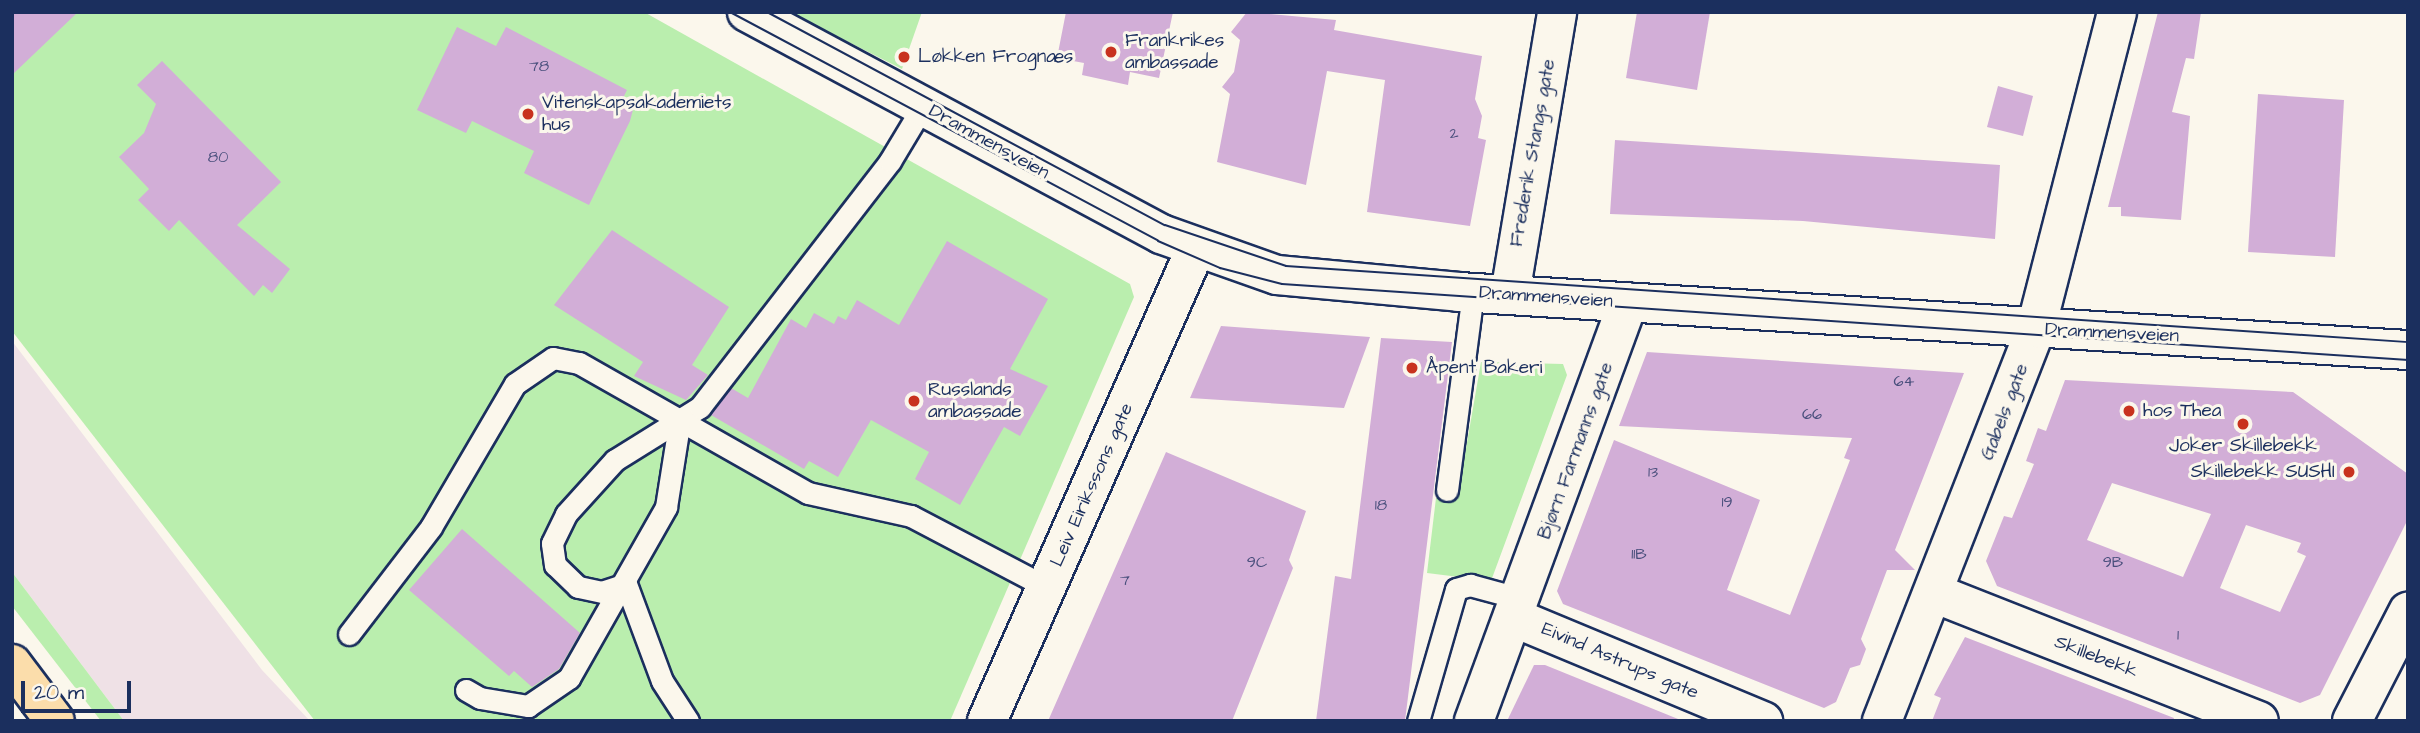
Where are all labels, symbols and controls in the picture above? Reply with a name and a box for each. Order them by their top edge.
place label: Frankrikes ambassade [1125,30,1224,74]
marker: Frankrikes ambassade [1103,44,1119,60]
place label: Løkken Frognæs [918,46,1073,68]
marker: Løkken Frognæs [896,49,912,65]
house number: 78 [529,56,549,76]
street label: Frederik Stangs gate [1505,57,1561,249]
place label: Vitenskapsakademiets hus [542,92,731,136]
street label: Drammensveien [925,100,1053,184]
marker: Vitenskapsakademiets hus [520,106,536,122]
house number: 2 [1449,123,1459,143]
house number: 80 [208,147,228,167]
street label: Drammensveien [1478,281,1614,313]
street label: Drammensveien [2044,318,2180,348]
place label: Åpent Bakeri [1426,357,1542,379]
street label: Bjørn Farmanns gate [1533,359,1619,543]
marker: Åpent Bakeri [1404,360,1420,376]
street label: Gabels gate [1976,361,2034,463]
house number: 64 [1894,371,1914,391]
place label: Russlands ambassade [928,379,1022,423]
marker: Russlands ambassade [906,393,922,409]
street label: Leiv Eirikssons gate [1046,400,1138,570]
place label: hos Thea [2143,400,2221,422]
marker: hos Thea [2121,403,2137,419]
house number: 66 [1802,404,1822,424]
marker: Joker Skillebekk [2235,416,2251,432]
place label: Joker Skillebekk [2169,435,2317,457]
place label: Skillebekk SUSHI [2191,461,2335,483]
house number: 13 [1648,462,1658,482]
marker: Skillebekk SUSHI [2341,464,2357,480]
house number: 19 [1721,492,1733,512]
house number: 18 [1375,495,1387,515]
house number: 11B [1631,544,1647,564]
house number: 9C [1247,552,1267,572]
house number: 9B [2103,552,2123,572]
house number: 7 [1120,570,1130,590]
street label: Eivind Astrups gate [1538,618,1702,704]
house number: 1 [2177,625,2179,645]
street label: Skillebekk [2051,631,2141,683]
scale bar [24,666,135,710]
text: 20 m [34,678,84,707]

